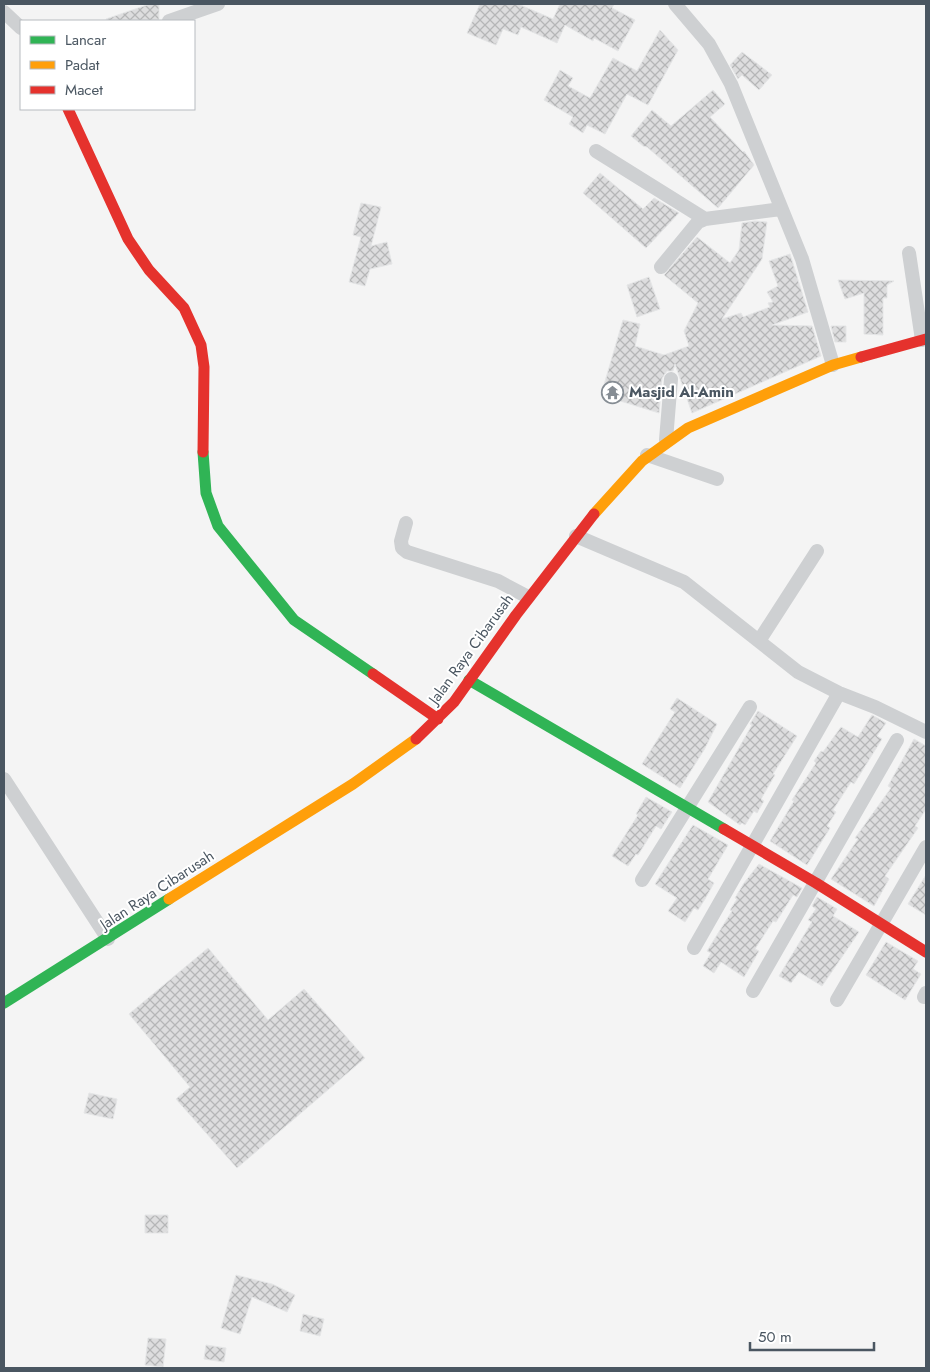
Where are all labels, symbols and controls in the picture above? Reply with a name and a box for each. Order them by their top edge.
legend [20,20,195,110]
text: Lancar [65,29,107,51]
text: Padat [65,54,100,76]
text: Macet [65,79,103,101]
temple icon: Masjid Al-Amin [601,380,625,404]
place label: Masjid Al-Amin [629,381,734,403]
street label: Jalan Raya Cibarusah [422,589,519,710]
street label: Jalan Raya Cibarusah [94,845,218,936]
scale bar [750,1320,874,1352]
text: 50 m [758,1326,792,1348]

